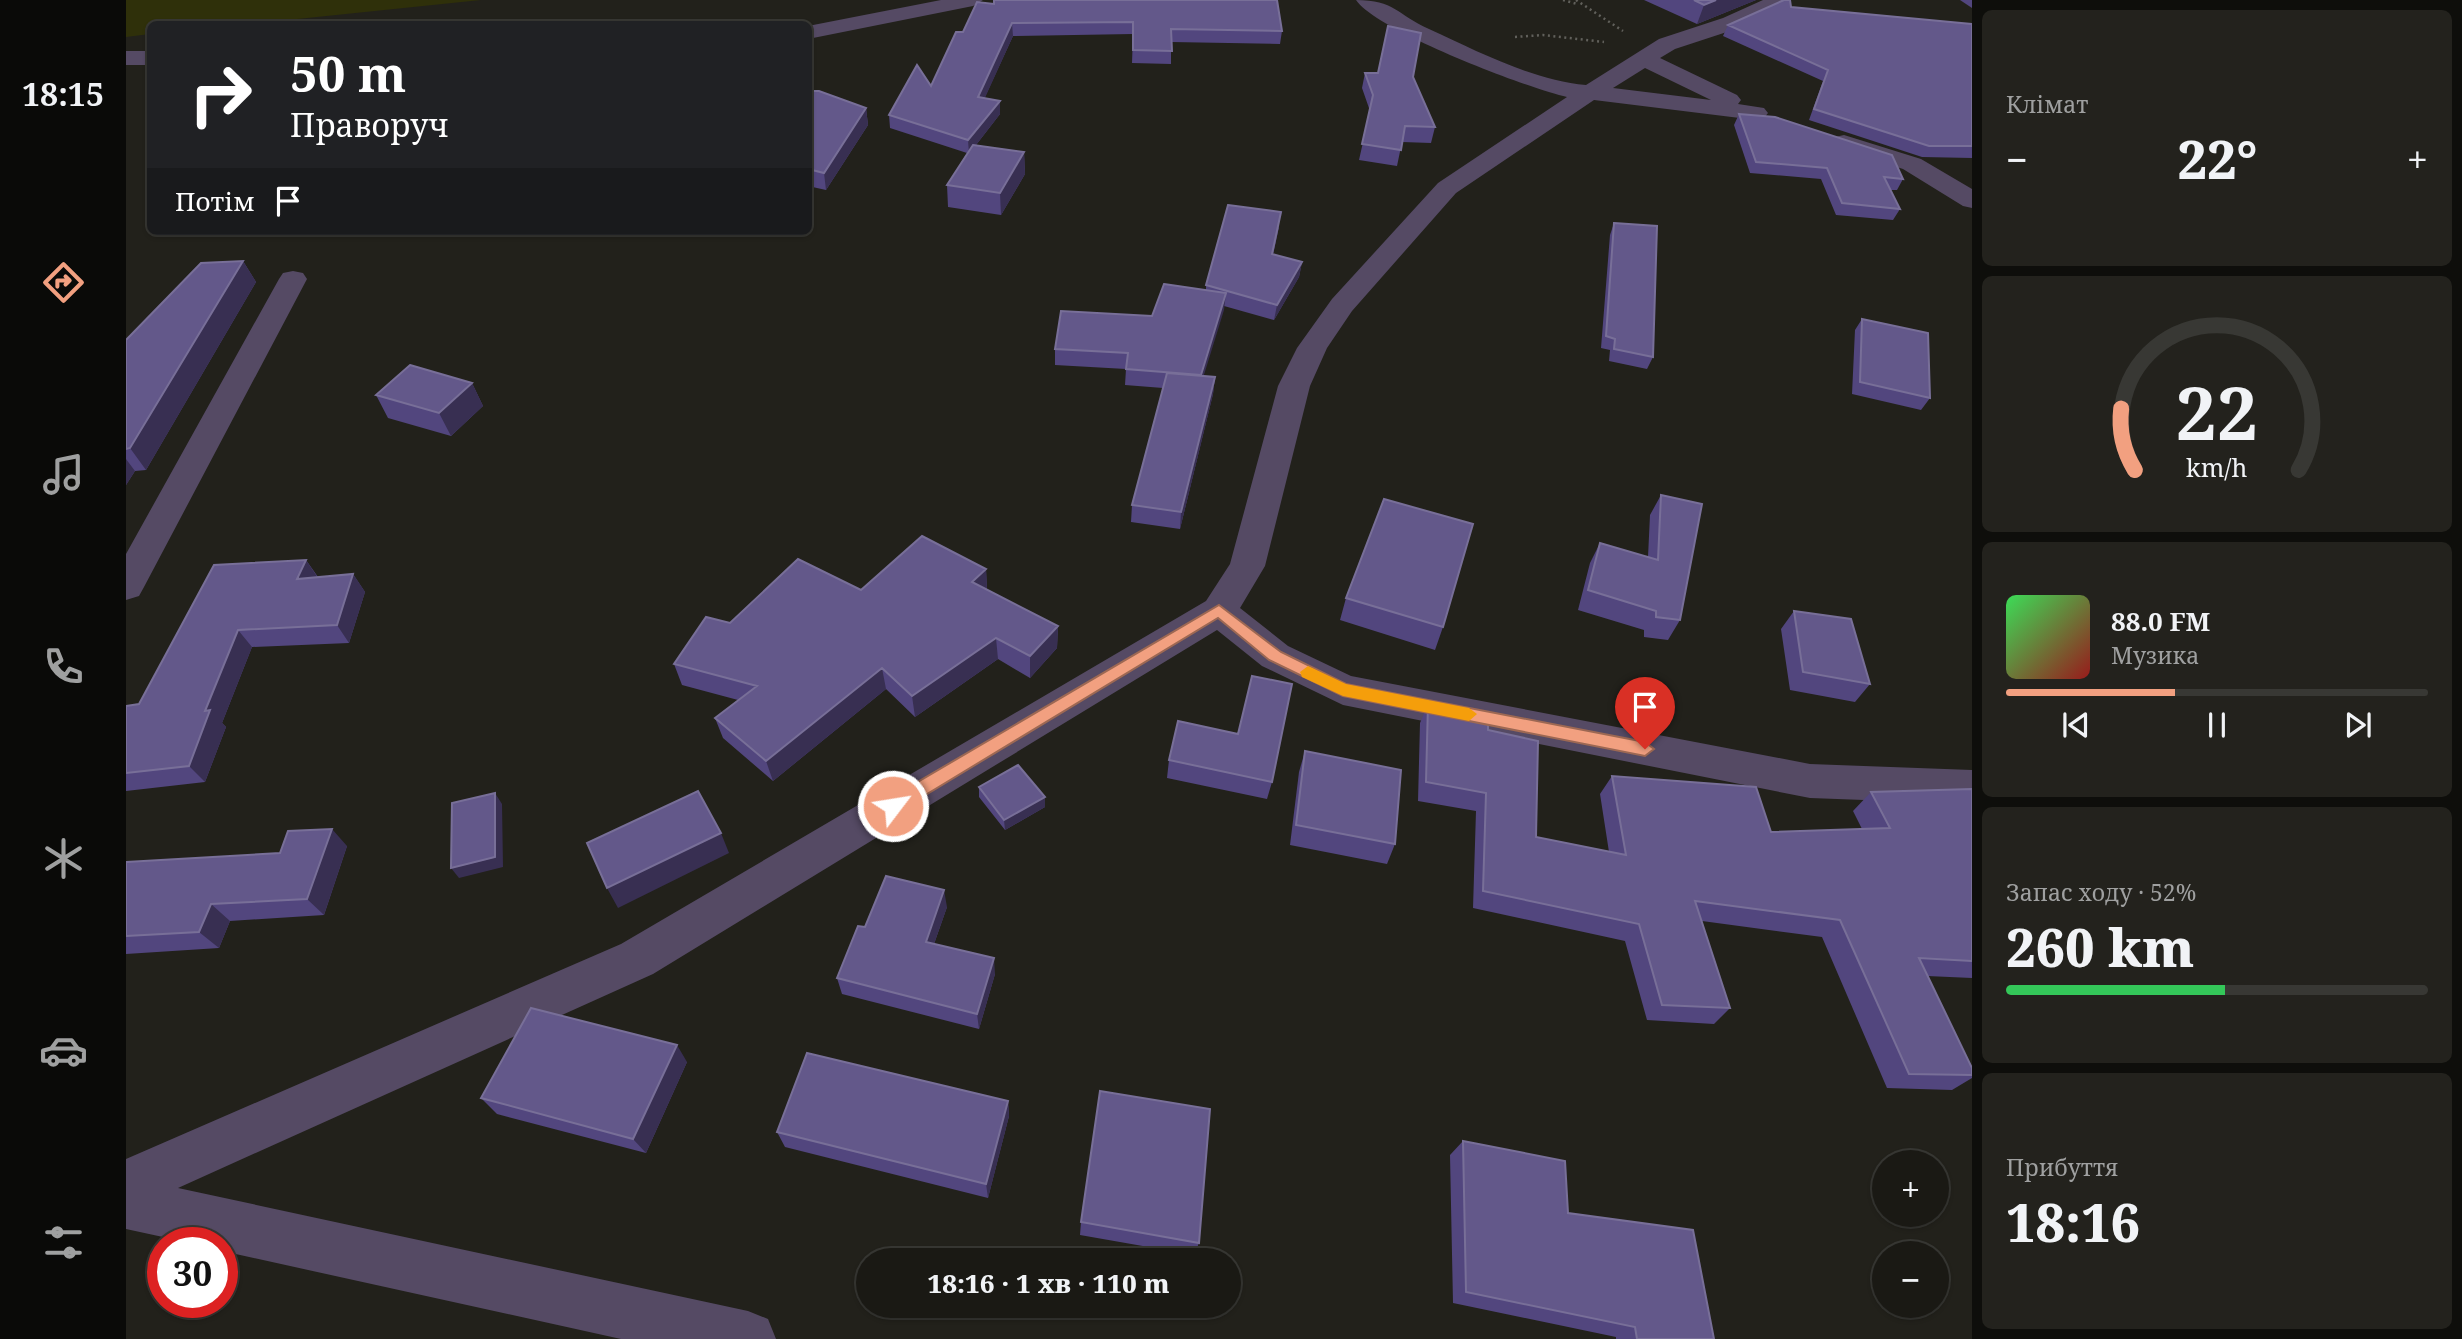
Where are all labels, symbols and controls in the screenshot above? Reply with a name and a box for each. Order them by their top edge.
text: 50 m [290,40,406,106]
icon: right [175,49,266,140]
text: 18:15 [22,72,104,115]
text: Клімат [2006,88,2088,120]
text: Праворуч [290,103,449,146]
text: 22° [2177,123,2257,194]
text: − [2006,133,2028,185]
text: + [2407,133,2428,185]
icon: arrive [269,182,307,220]
text: Потім [175,183,255,219]
icon: directions [39,258,88,307]
text: 22 [2176,362,2258,461]
text: km/h [2186,449,2248,483]
icon: music [39,450,88,499]
text: 88.0 FM [2111,603,2210,639]
text: Музика [2111,639,2199,671]
icon: phone [39,642,88,691]
pin [1615,677,1675,749]
icon: arrive [1626,688,1664,726]
icon: previous [2057,706,2095,744]
icon: pause [2198,706,2236,744]
icon: next [2339,706,2377,744]
position arrow [856,769,930,843]
icon: climate [39,834,88,883]
text: Запас ходу · 52% [2006,876,2196,908]
text: 260 km [2006,911,2194,982]
icon: car [39,1026,88,1075]
map controls [1872,1150,1949,1318]
button: + [1872,1150,1949,1227]
text: Прибуття [2006,1151,2118,1183]
text: 18:16 [2006,1186,2140,1257]
icon: filters [39,1218,88,1267]
speed limit sign: 30 [147,1227,238,1318]
button: − [1872,1241,1949,1318]
text: 18:16 · 1 хв · 110 m [927,1265,1170,1301]

